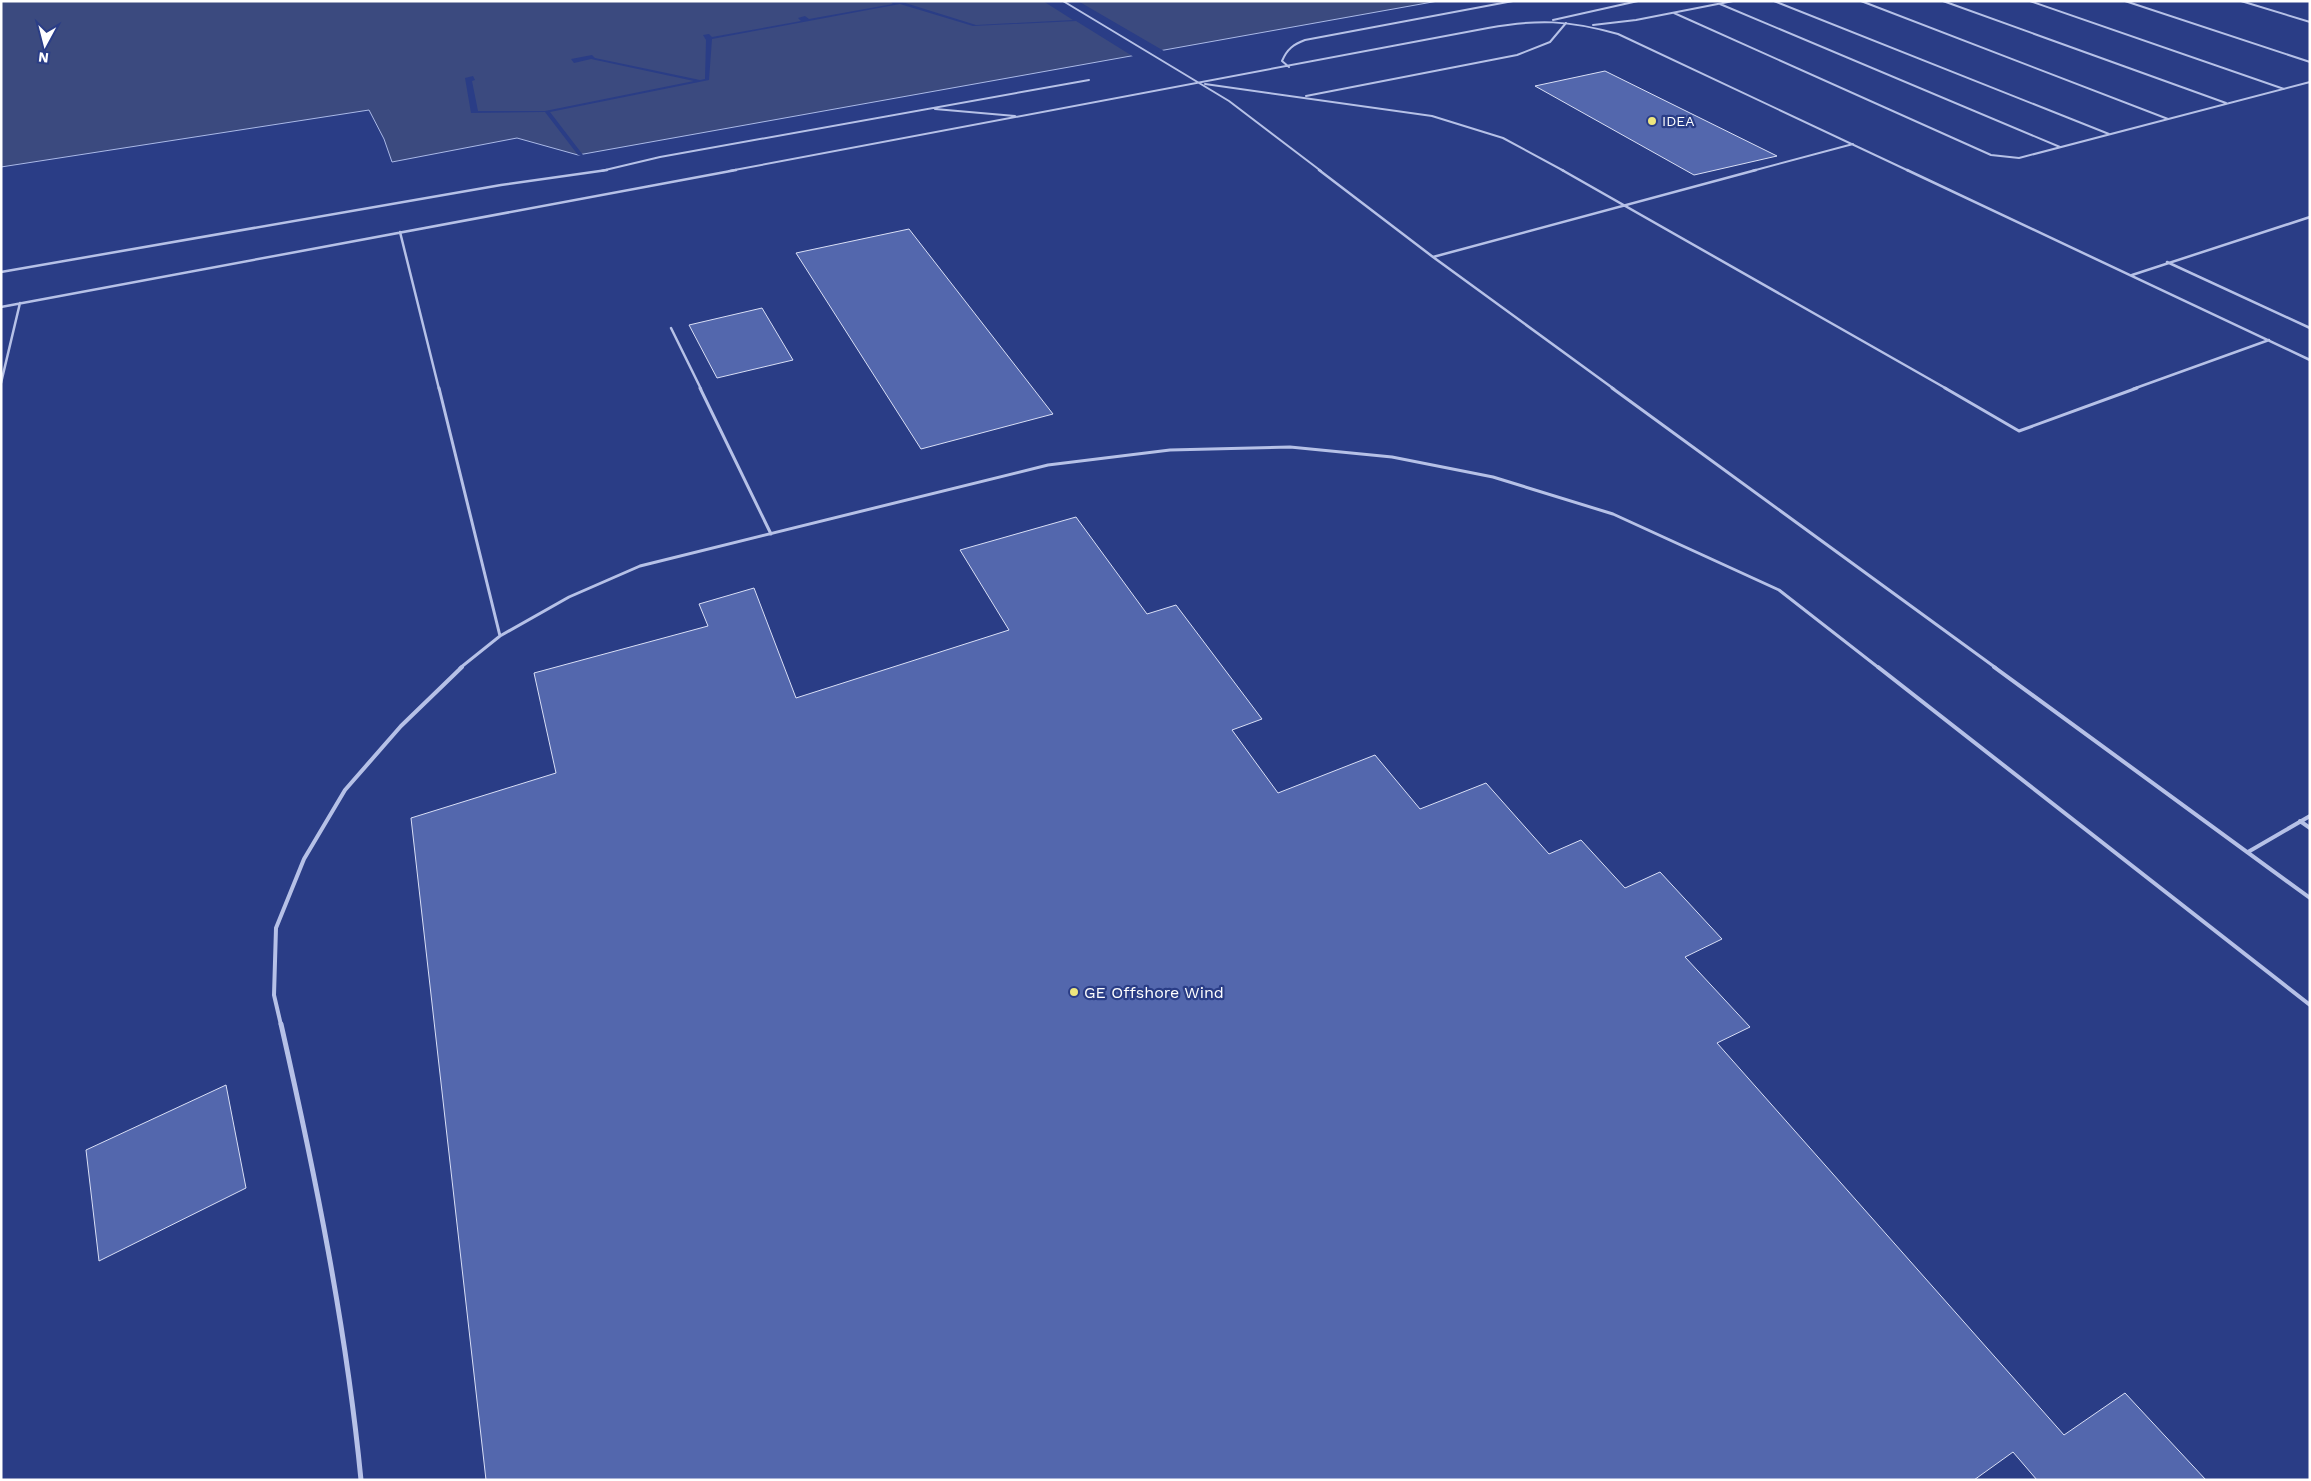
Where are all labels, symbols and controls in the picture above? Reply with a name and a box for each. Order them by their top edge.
north arrow [20,20,70,70]
text: N [37,49,50,66]
place label: IDEA [1662,113,1694,129]
marker: IDEA [1646,115,1658,127]
place label: GE Offshore Wind [1084,983,1224,1002]
marker: GE Offshore Wind [1068,986,1080,998]

